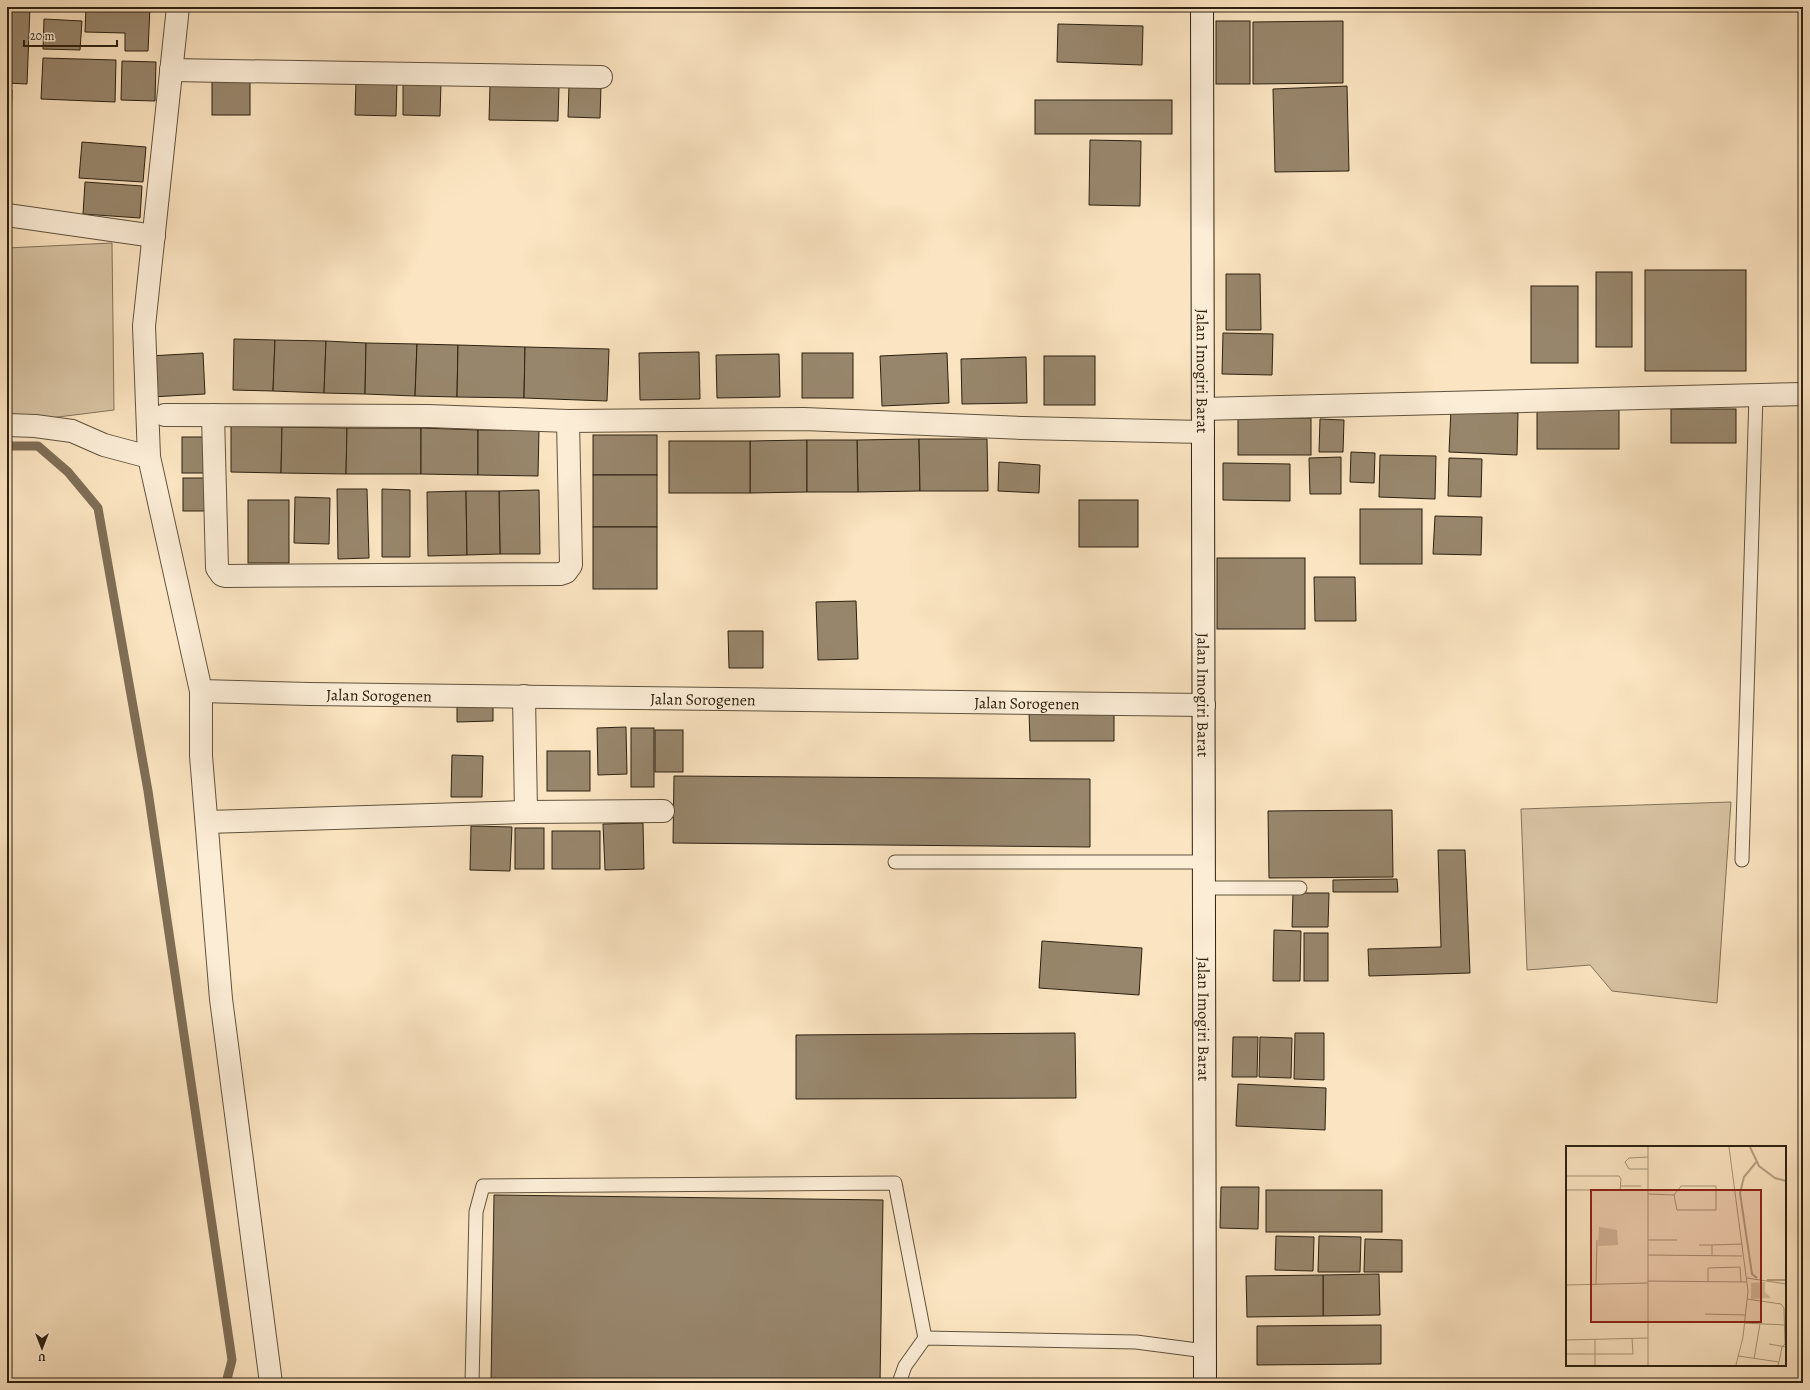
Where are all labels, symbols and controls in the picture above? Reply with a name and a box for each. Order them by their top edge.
scale bar [24,22,117,48]
text: 20 m [30,28,54,44]
street label: Jalan Imogiri Barat [1191,309,1213,433]
street label: Jalan Imogiri Barat [1191,633,1214,757]
street label: Jalan Sorogenen [326,684,432,708]
street label: Jalan Sorogenen [650,688,756,711]
street label: Jalan Sorogenen [974,692,1080,715]
street label: Jalan Imogiri Barat [1192,957,1214,1081]
inset map [1566,1146,1786,1366]
north arrow [22,1328,62,1368]
text: U [38,1350,46,1365]

